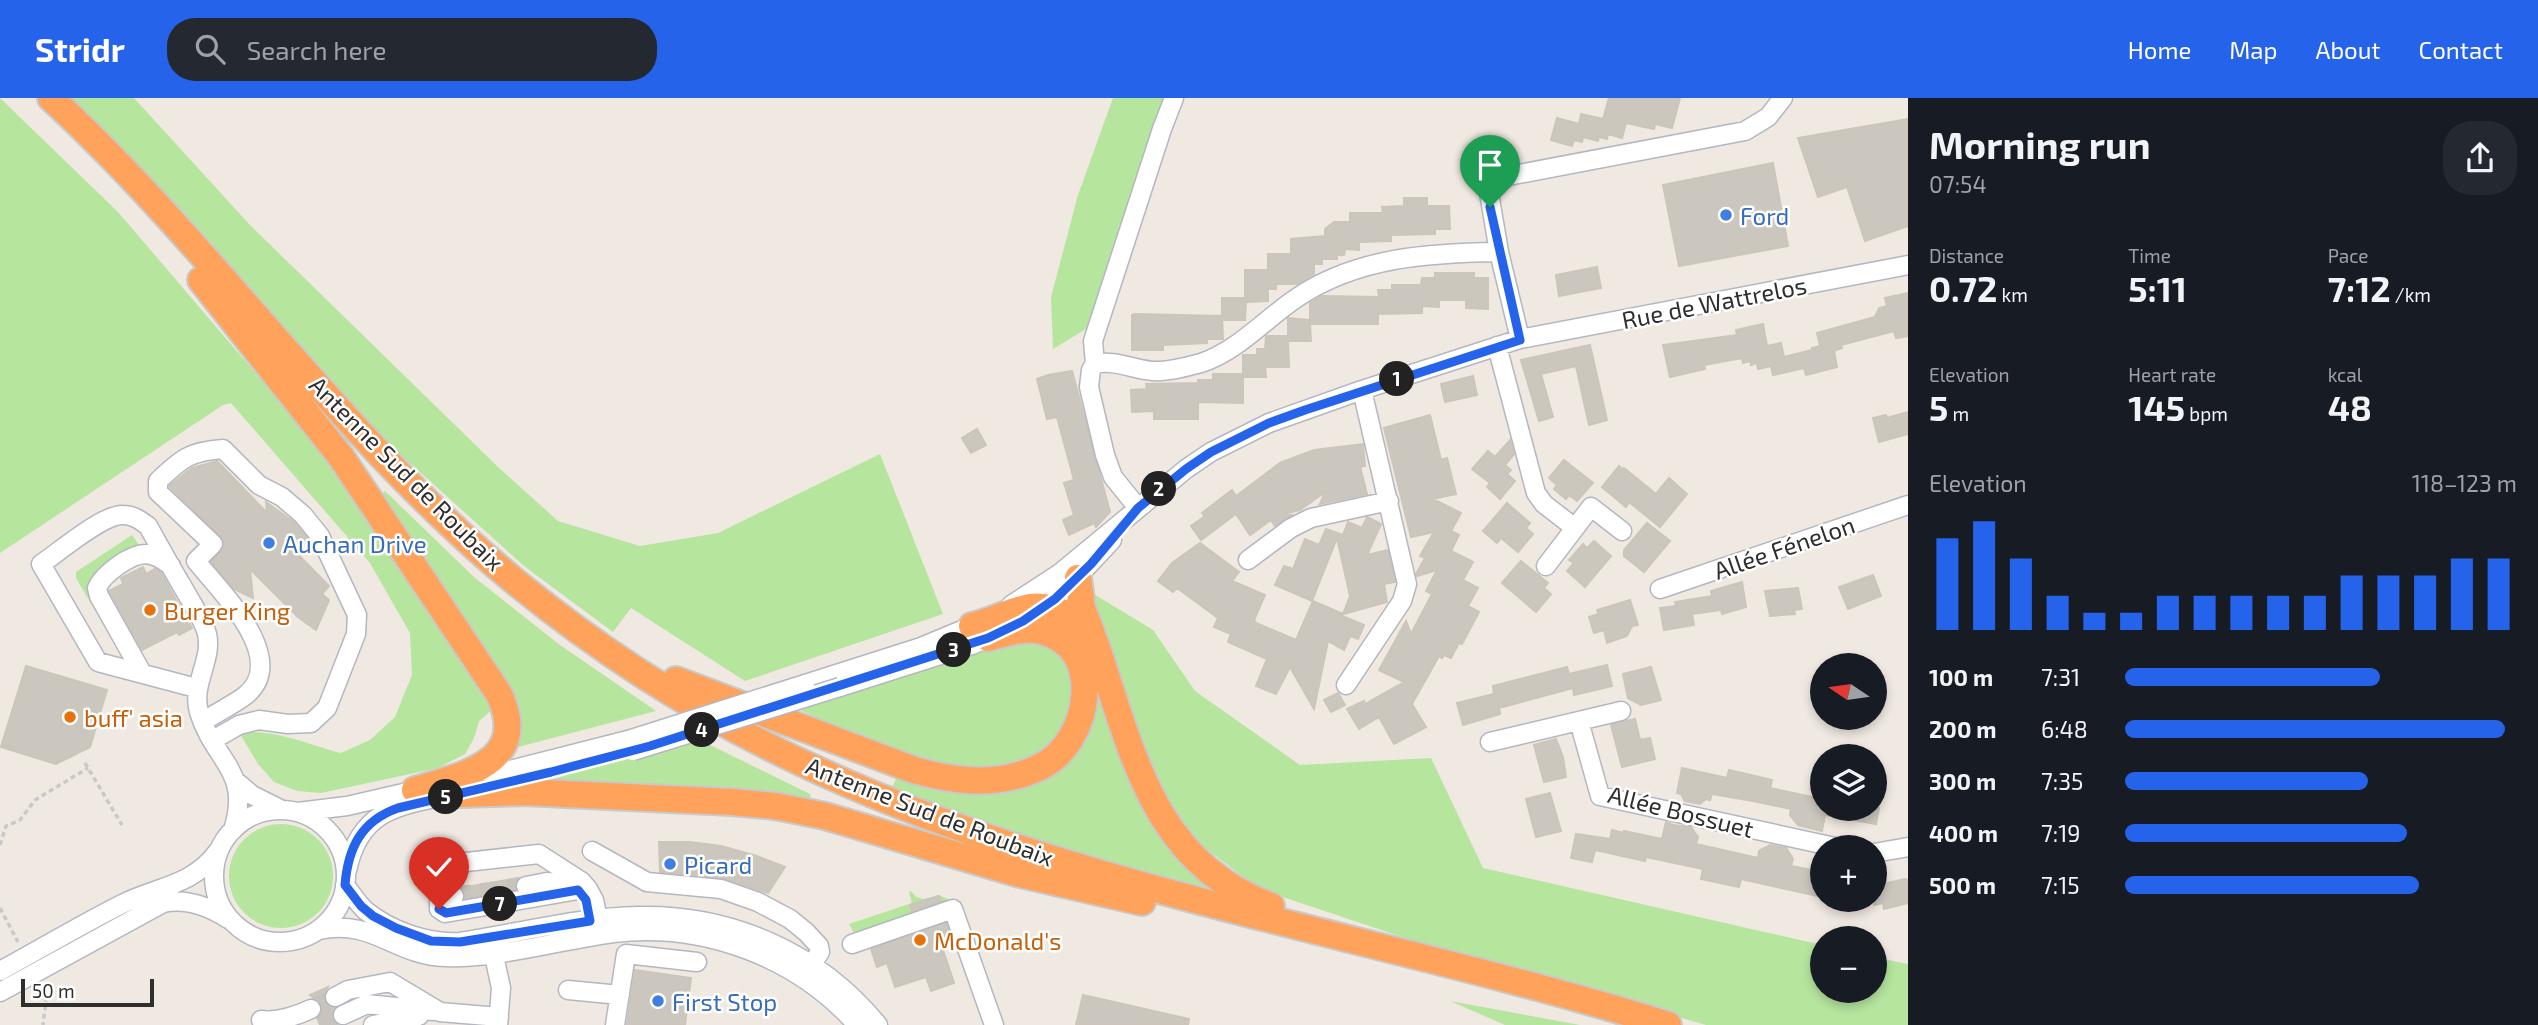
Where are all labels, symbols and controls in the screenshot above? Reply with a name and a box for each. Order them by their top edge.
search box [167,18,657,81]
text: Stridr [35,29,125,69]
icon: search [191,30,229,68]
text: Search here [247,34,386,65]
text: Home [2128,35,2191,64]
text: Map [2229,35,2277,64]
text: About [2315,35,2381,64]
text: Contact [2419,35,2503,64]
text: Morning run [1929,121,2150,167]
button: share [2443,121,2517,195]
pin [1460,135,1520,207]
icon: arrive [1471,146,1509,184]
text: 07:54 [1929,170,1987,198]
place label: Ford [1740,201,1789,230]
marker: Ford [1718,207,1734,223]
text: Distance [1929,244,2004,267]
text: Time [2128,244,2171,267]
text: Pace [2328,244,2369,267]
text: 0.72 [1929,267,1997,309]
text: 5:11 [2128,267,2187,309]
text: 7:12 [2328,267,2391,309]
street label: Rue de Wattrelos [1619,270,1809,334]
text: km [1997,283,2028,306]
text: /km [2391,283,2431,306]
pin: 1 [1380,362,1414,396]
text: Elevation [1929,363,2010,386]
text: Heart rate [2128,363,2216,386]
text: kcal [2328,363,2362,386]
text: 1 [1392,367,1401,390]
street label: Antenne Sud de Roubaix [304,370,510,576]
text: 5 [1929,386,1948,428]
text: 145 [2128,386,2185,428]
text: 48 [2328,386,2372,428]
text: m [1948,402,1969,425]
text: bpm [2185,402,2228,425]
text: Elevation [1929,469,2027,497]
text: 118–123 m [2412,469,2517,497]
pin: 2 [1142,472,1176,506]
text: 2 [1153,477,1164,500]
street label: Allée Fénelon [1710,509,1858,585]
place label: Auchan Drive [283,529,427,558]
marker: Auchan Drive [261,535,277,551]
place label: Burger King [164,596,290,625]
marker: Burger King [142,602,158,618]
pin: 3 [936,632,972,668]
text: 3 [948,638,959,661]
north arrow [1810,653,1886,730]
map controls [1810,653,1887,1003]
text: 100 m [1929,663,1993,691]
text: 7:31 [2041,663,2080,691]
place label: buff' asia [84,703,183,732]
marker: buff' asia [62,709,78,725]
pin: 4 [684,712,720,748]
text: 200 m [1929,715,1997,743]
text: 6:48 [2041,715,2088,743]
text: 4 [695,718,708,741]
button: layers [1810,744,1887,821]
street label: Antenne Sud de Roubaix [802,750,1058,872]
text: 300 m [1929,767,1996,795]
text: 7:35 [2041,767,2083,795]
street label: Allée Bossuet [1605,779,1757,843]
pin: 5 [428,780,464,814]
text: 5 [440,785,451,808]
text: 400 m [1929,819,1998,847]
text: 7:19 [2041,819,2081,847]
button: + [1810,835,1887,912]
pin [409,837,469,909]
icon: check [420,848,458,886]
place label: Picard [684,850,752,879]
marker: Picard [662,856,678,872]
text: 500 m [1929,871,1996,899]
text: 7:15 [2041,871,2080,899]
pin: 7 [482,886,518,922]
text: 7 [494,892,505,915]
place label: McDonald's [934,926,1062,955]
button: − [1810,926,1887,1003]
marker: McDonald's [912,932,928,948]
scale bar [21,976,154,1008]
text: 50 m [32,979,75,1002]
place label: First Stop [672,987,777,1016]
marker: First Stop [650,993,666,1009]

